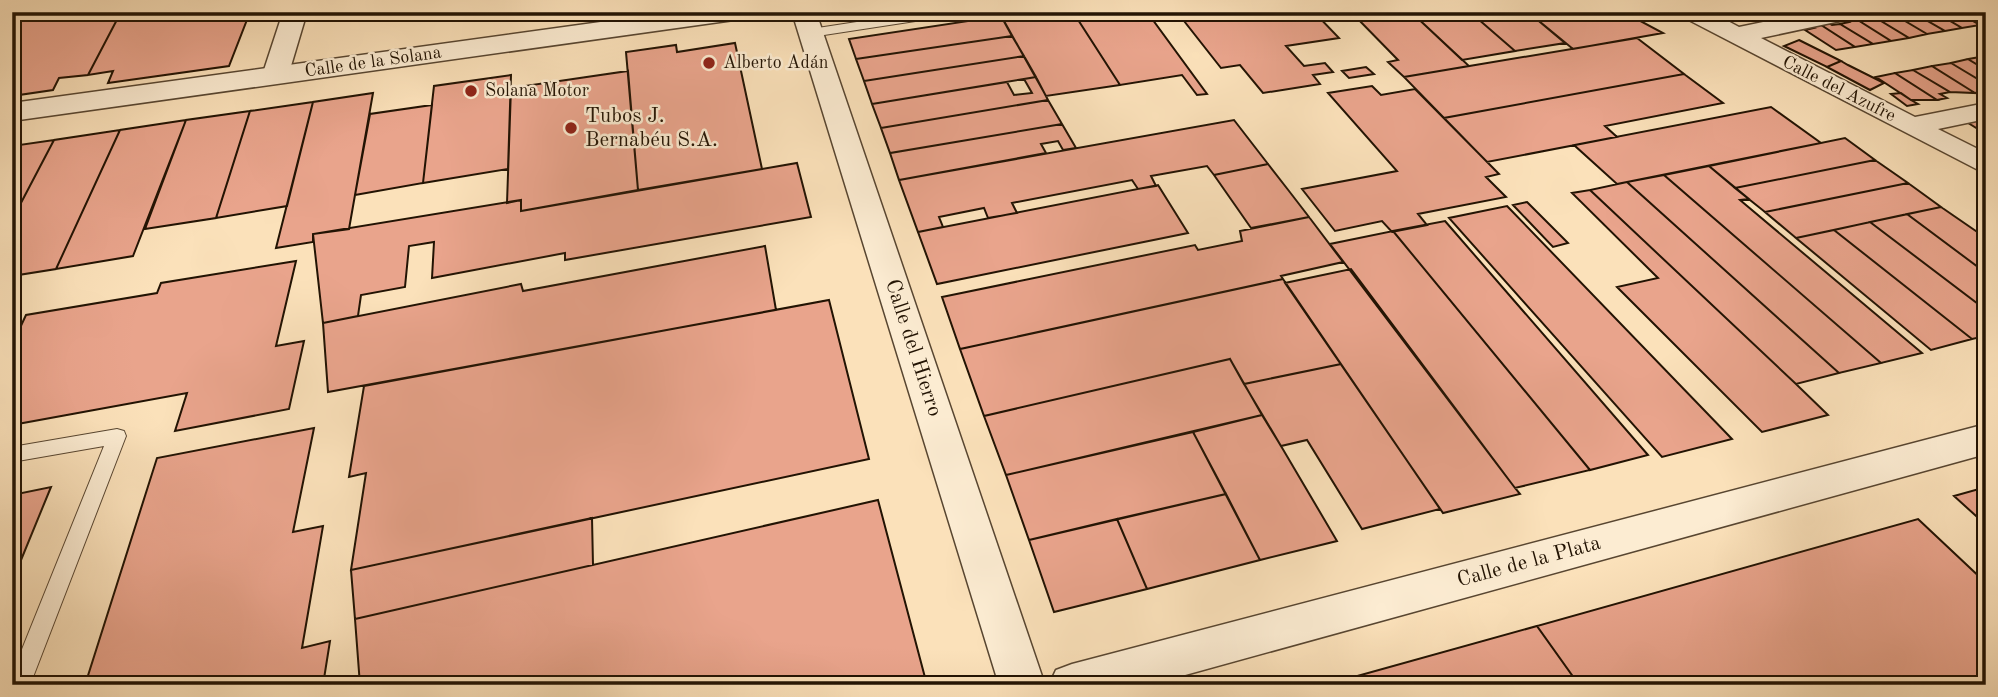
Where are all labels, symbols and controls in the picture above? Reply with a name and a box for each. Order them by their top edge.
street label: Calle de la Solana [303,43,443,81]
street label: Calle del Azufre [1779,53,1899,125]
place label: Alberto Adán [723,54,829,72]
marker: Alberto Adán [701,55,717,71]
place label: Solana Motor [485,82,590,100]
marker: Solana Motor [463,83,479,99]
place label: Tubos J. Bernabéu S.A. [585,106,718,151]
marker: Tubos J. Bernabéu S.A. [563,120,579,136]
street label: Calle del Hierro [881,277,945,419]
street label: Calle de la Plata [1455,533,1603,591]

